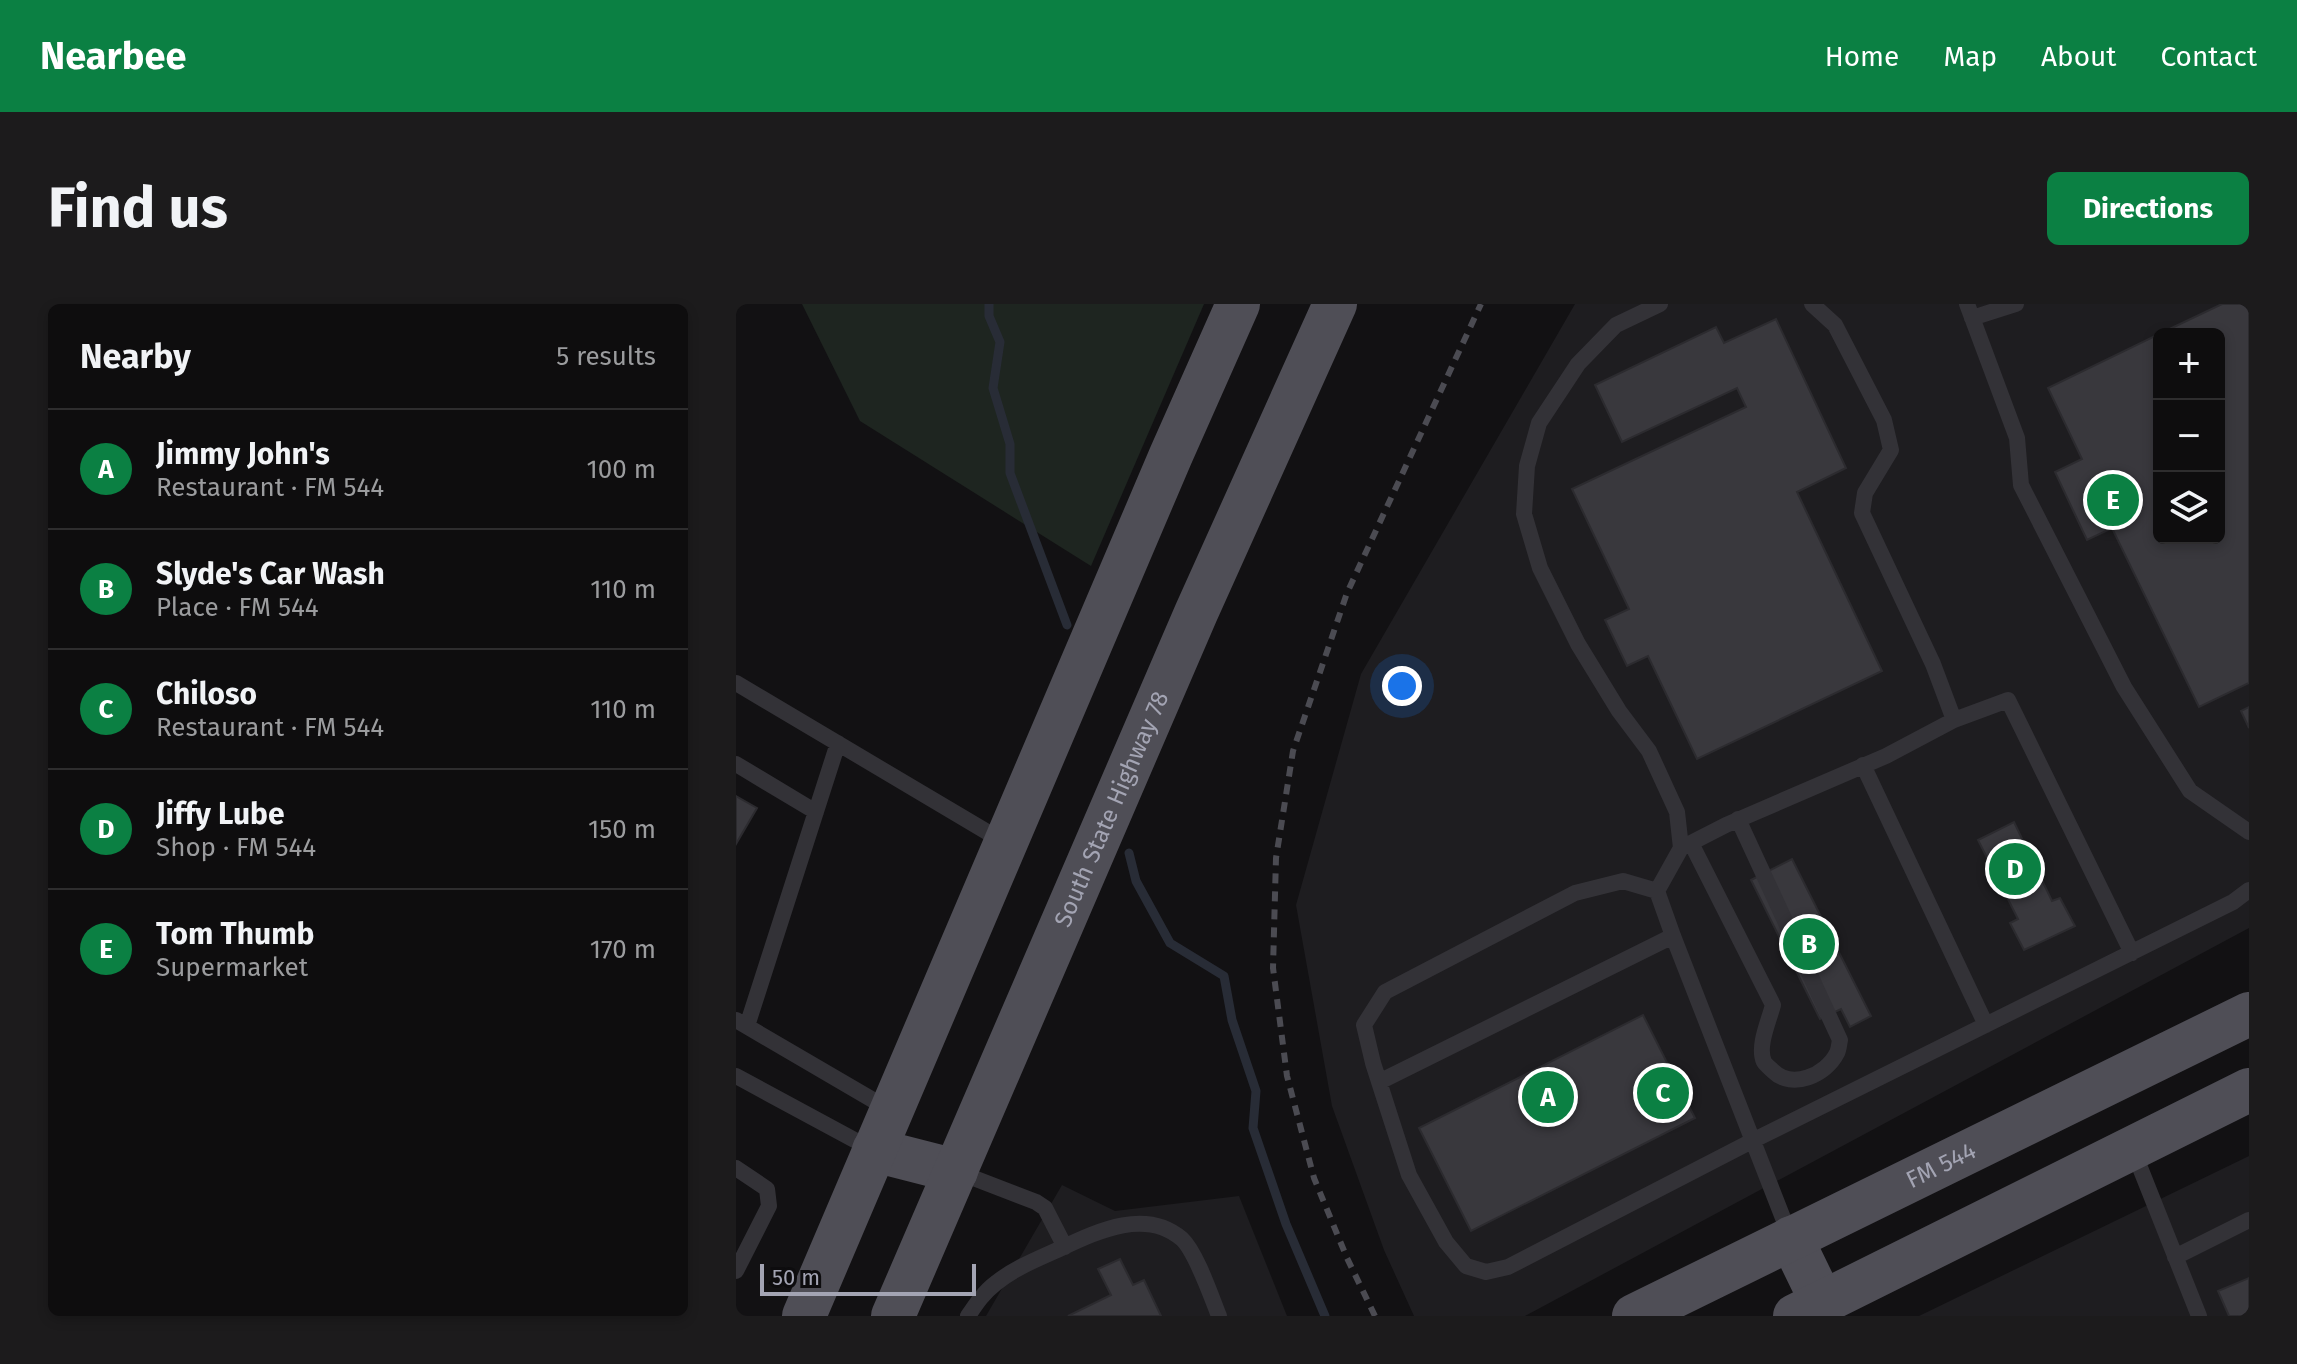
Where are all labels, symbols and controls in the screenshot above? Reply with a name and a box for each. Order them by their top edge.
text: Nearbee [40,33,187,79]
text: Home [1825,40,1899,73]
text: Map [1943,40,1997,73]
text: About [2041,40,2116,73]
text: Contact [2160,40,2257,73]
button: Directions [2047,172,2249,245]
text: Find us [48,175,228,242]
map controls [2153,328,2225,544]
button: + [2153,328,2225,400]
text: Nearby [80,336,191,377]
text: 5 results [556,341,656,372]
button: − [2153,400,2225,472]
text: Jimmy John's [156,436,330,472]
text: A [98,454,114,485]
text: 100 m [587,454,656,485]
pin: E [2087,470,2139,530]
text: Restaurant · FM 544 [156,472,384,503]
button: layers [2153,472,2225,544]
text: Slyde's Car Wash [156,556,385,592]
text: B [98,574,114,605]
text: 110 m [590,574,656,605]
text: Place · FM 544 [156,592,319,623]
your location [1382,666,1422,706]
text: Chiloso [156,676,257,712]
street label: South State Highway 78 [1048,687,1175,931]
text: C [99,694,113,725]
text: 110 m [590,694,656,725]
text: Restaurant · FM 544 [156,712,384,743]
text: Jiffy Lube [156,796,285,832]
text: D [98,814,114,845]
text: 150 m [588,814,656,845]
text: Shop · FM 544 [156,832,316,863]
pin: D [1989,839,2041,899]
pin: B [1783,914,1835,974]
text: Tom Thumb [156,916,314,952]
text: E [99,934,113,965]
text: 170 m [590,934,656,965]
text: Supermarket [156,952,308,983]
pin: C [1637,1063,1689,1123]
pin: A [1522,1067,1574,1127]
street label: FM 544 [1902,1136,1981,1194]
scale bar [760,1260,976,1296]
text: 50 m [772,1264,820,1291]

